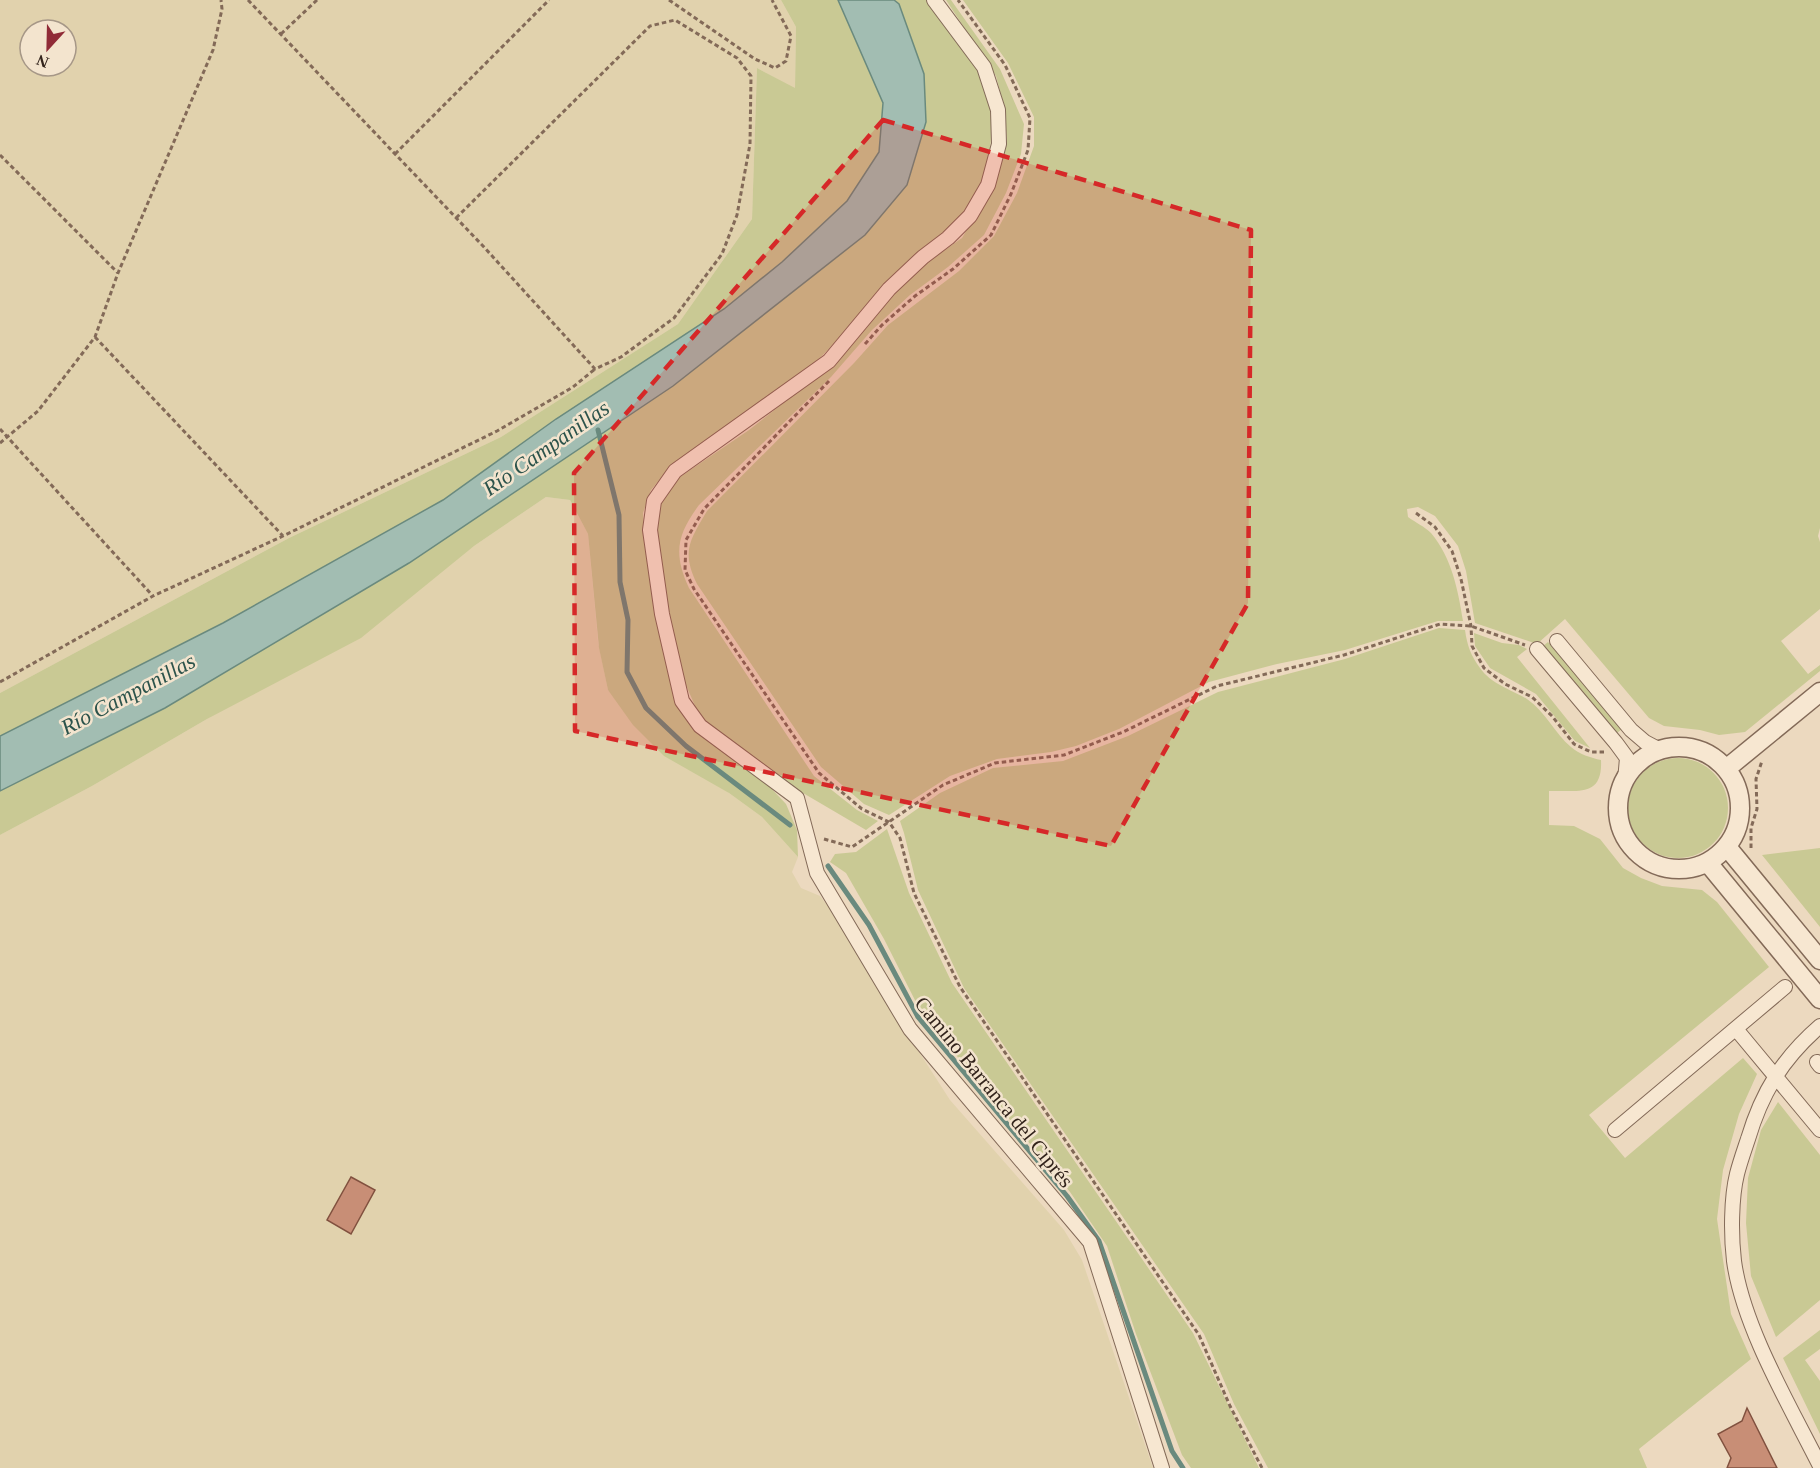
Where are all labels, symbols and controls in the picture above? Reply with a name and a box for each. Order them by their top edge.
north arrow [18,18,78,78]
text: N [34,51,51,71]
water label: Río Campanillas [477,395,614,501]
water label: Río Campanillas [56,648,199,740]
street label: Camino Barranca del Ciprés [910,992,1078,1192]

